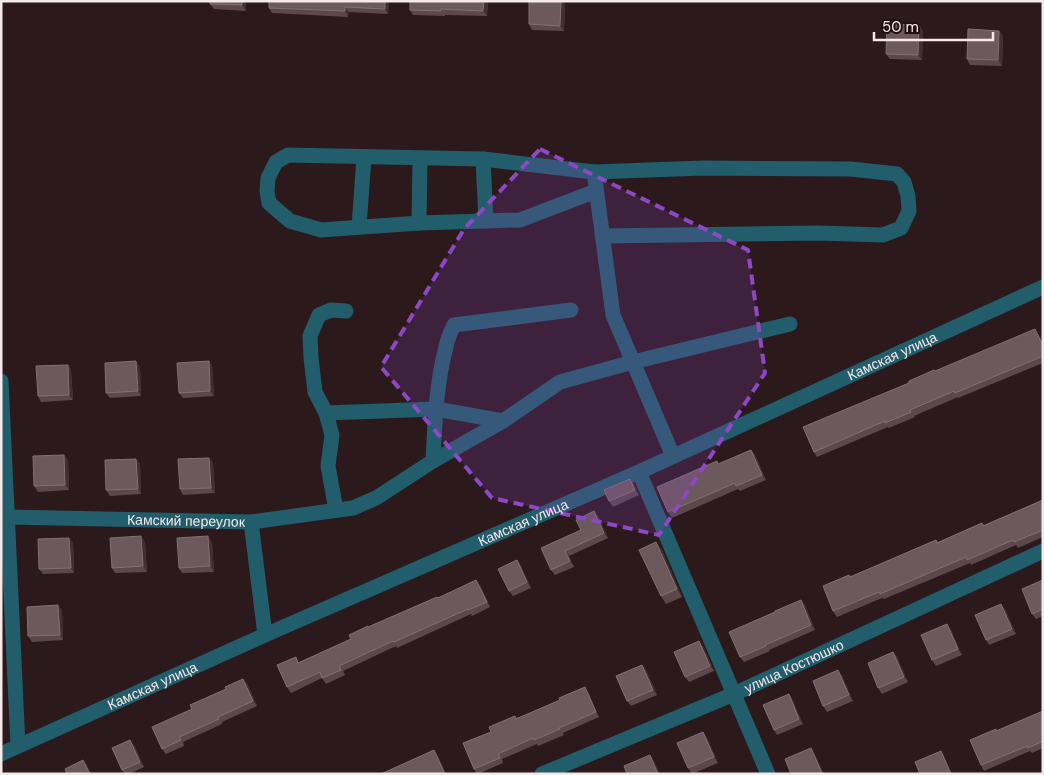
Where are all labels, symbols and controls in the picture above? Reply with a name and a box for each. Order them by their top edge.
scale bar [874,10,993,42]
text: 50 m [882,17,919,37]
street label: Камская улица [844,328,940,384]
street label: Камская улица [475,495,571,550]
street label: Камский переулок [127,510,246,531]
street label: улица Костюшко [741,635,847,697]
street label: Камская улица [105,658,200,714]

